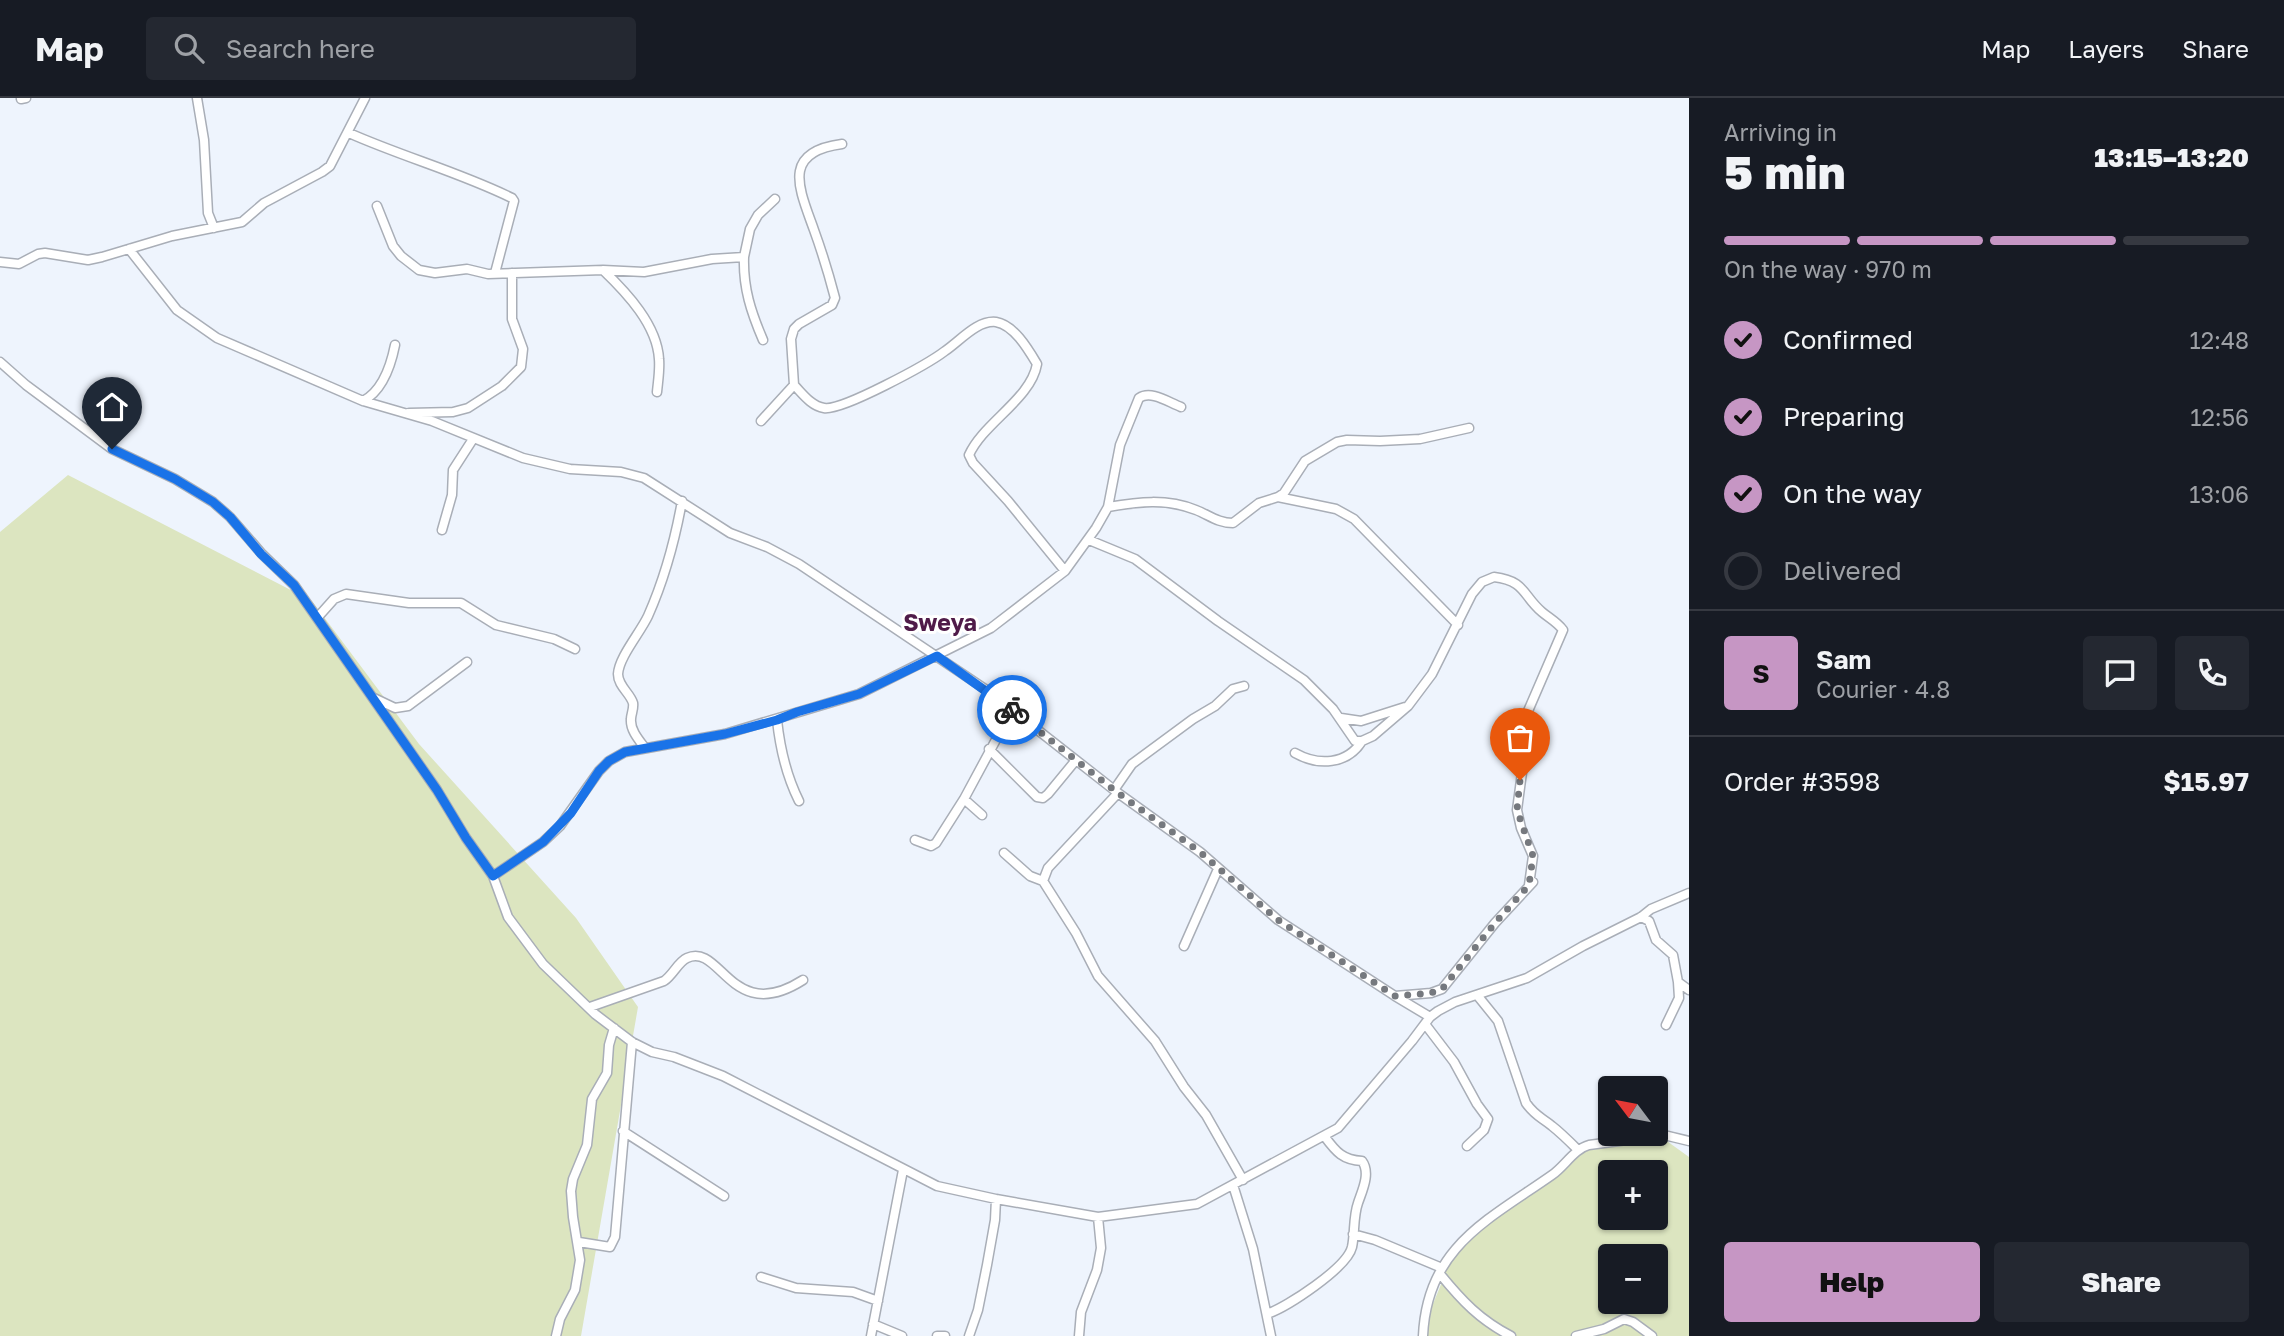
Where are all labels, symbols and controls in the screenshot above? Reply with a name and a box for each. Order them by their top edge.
search box [146,17,636,80]
text: Map [35,29,104,68]
icon: search [170,29,208,67]
text: Search here [226,33,375,64]
text: Map [1981,34,2030,63]
text: Layers [2068,34,2144,63]
text: Share [2182,34,2249,63]
text: Arriving in [1724,118,1837,146]
text: 13:15–13:20 [2094,142,2249,173]
text: 5 min [1724,144,1846,199]
text: On the way · 970 m [1724,255,1932,283]
icon: check [1724,321,1762,359]
text: Confirmed [1783,324,1913,355]
text: 12:48 [2190,326,2249,354]
pin [82,377,142,449]
icon: home [93,388,131,426]
icon: check [1724,398,1762,436]
text: Preparing [1783,401,1905,432]
text: 12:56 [2190,403,2249,431]
icon: check [1724,475,1762,513]
text: On the way [1783,478,1922,509]
text: 13:06 [2189,480,2249,508]
text: Delivered [1783,555,1902,586]
district label: Sweya [903,608,977,636]
button: chat [2083,636,2157,710]
button: phone [2175,636,2249,710]
text: Sam [1816,644,1871,675]
text: S [1752,658,1770,689]
courier [977,675,1047,745]
text: Courier · 4.8 [1816,675,1950,703]
icon: bike [993,691,1031,729]
pin [1490,708,1550,780]
icon: bag [1501,719,1539,757]
text: Order #3598 [1724,766,1880,797]
text: $15.97 [2163,766,2249,797]
north arrow [1598,1076,1668,1146]
map controls [1598,1076,1668,1314]
button: + [1598,1160,1668,1230]
button: Help [1724,1242,1980,1322]
button: Share [1994,1242,2249,1322]
button: − [1598,1244,1668,1314]

